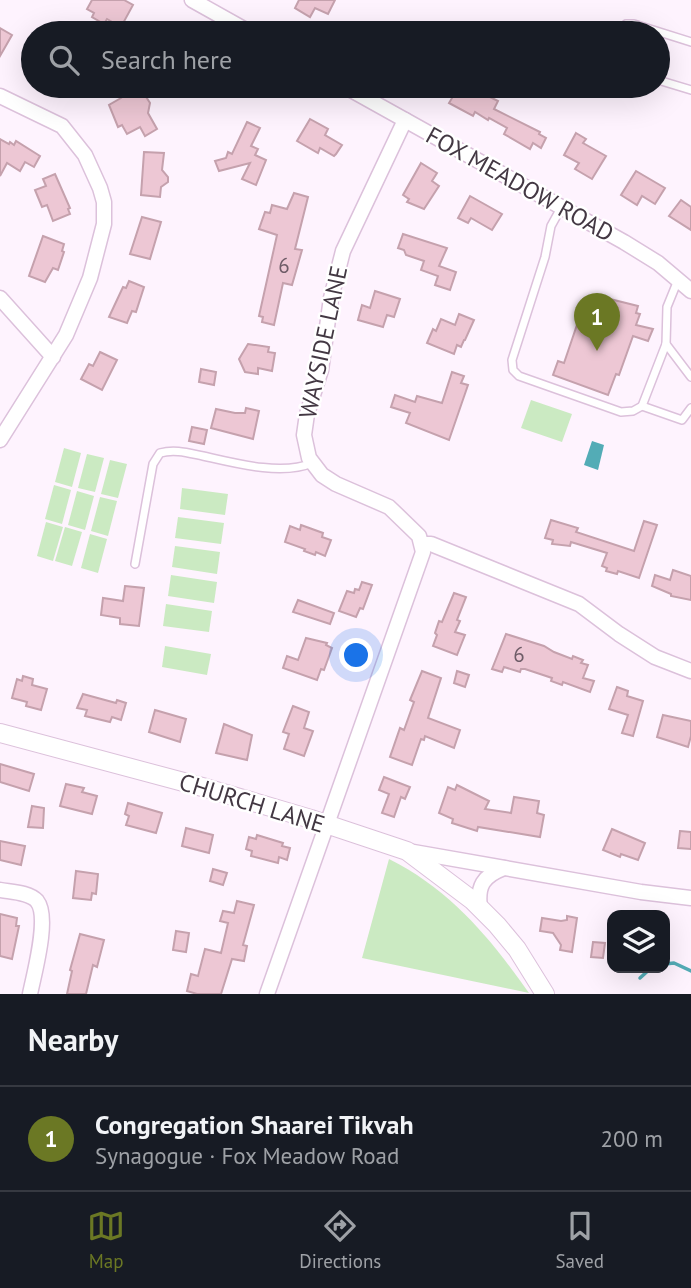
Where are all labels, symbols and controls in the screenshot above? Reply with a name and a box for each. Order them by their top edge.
search box [21,21,670,98]
icon: search [45,41,83,79]
text: Search here [101,43,232,76]
street label: FOX MEADOW ROAD [421,120,619,248]
house number: 6 [278,252,290,279]
street label: WAYSIDE LANE [292,263,354,421]
pin: 1 [574,293,620,351]
your location [339,638,373,672]
house number: 6 [513,641,525,668]
street label: CHURCH LANE [175,766,329,840]
map controls [607,910,670,973]
button: layers [607,910,670,973]
text: Nearby [28,1020,118,1059]
text: Congregation Shaarei Tikvah [95,1108,414,1141]
text: 1 [44,1124,58,1153]
text: 200 m [601,1124,663,1153]
text: Synagogue · Fox Meadow Road [95,1141,399,1170]
tab: Map [87,1207,125,1273]
tab: Directions [299,1207,381,1273]
tab: Saved [556,1207,604,1273]

